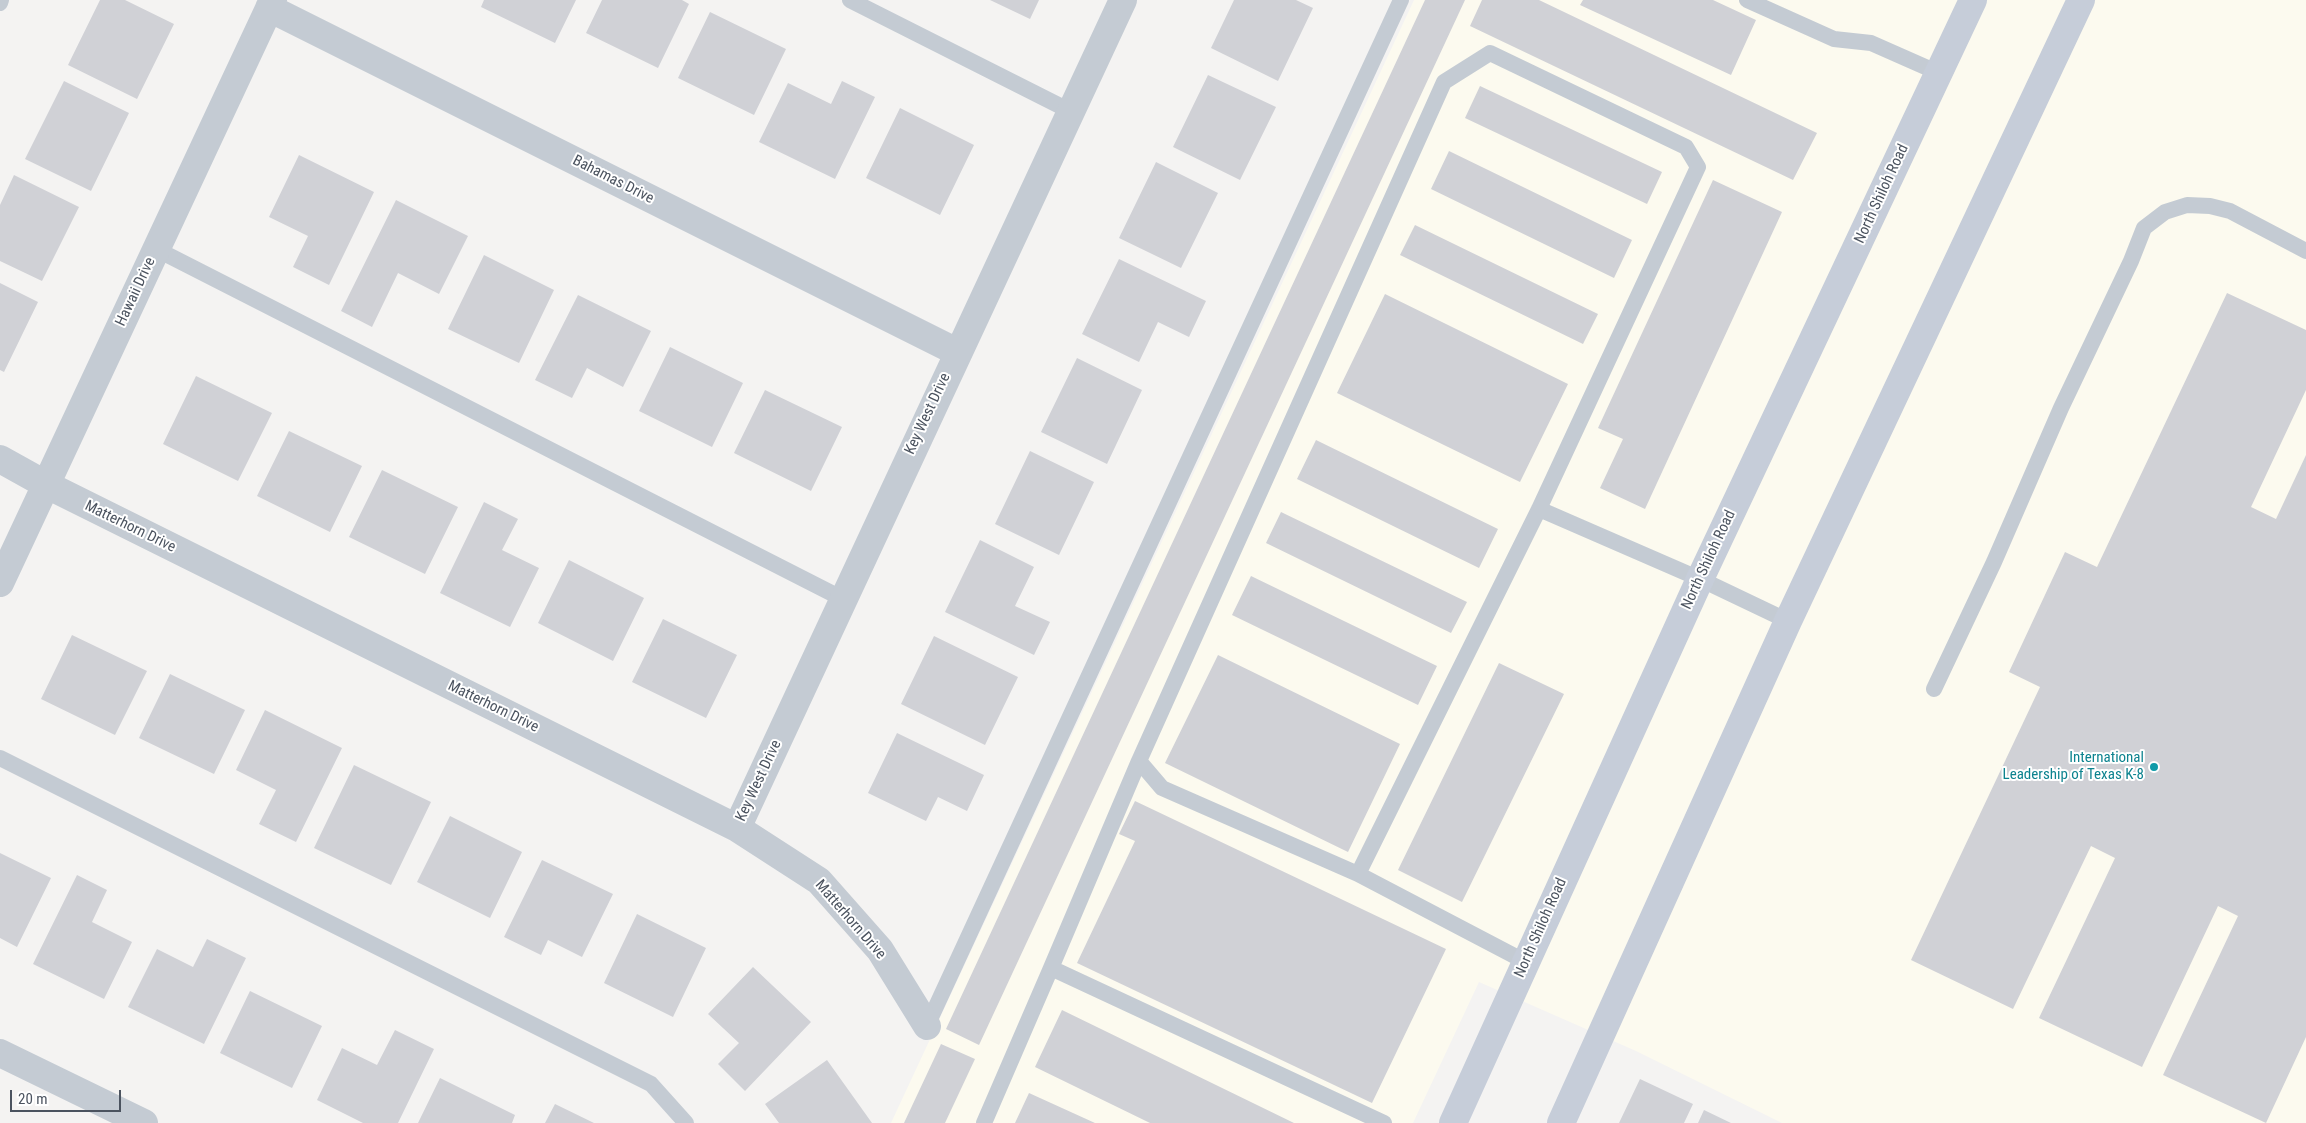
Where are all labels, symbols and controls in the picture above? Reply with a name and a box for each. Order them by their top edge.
street label: North Shiloh Road [1851,142,1913,246]
street label: Bahamas Drive [569,152,657,208]
street label: Hawaii Drive [112,255,160,329]
street label: Key West Drive [901,371,955,457]
street label: Matterhorn Drive [82,497,178,557]
street label: North Shiloh Road [1678,508,1740,612]
street label: Matterhorn Drive [445,677,541,737]
street label: Key West Drive [732,738,786,824]
place label: International Leadership of Texas K-8 [2003,749,2144,784]
marker: International Leadership of Texas K-8 [2148,761,2160,773]
street label: North Shiloh Road [1511,875,1571,981]
street label: Matterhorn Drive [811,877,889,963]
scale bar [12,1080,124,1112]
text: 20 m [18,1090,48,1108]

